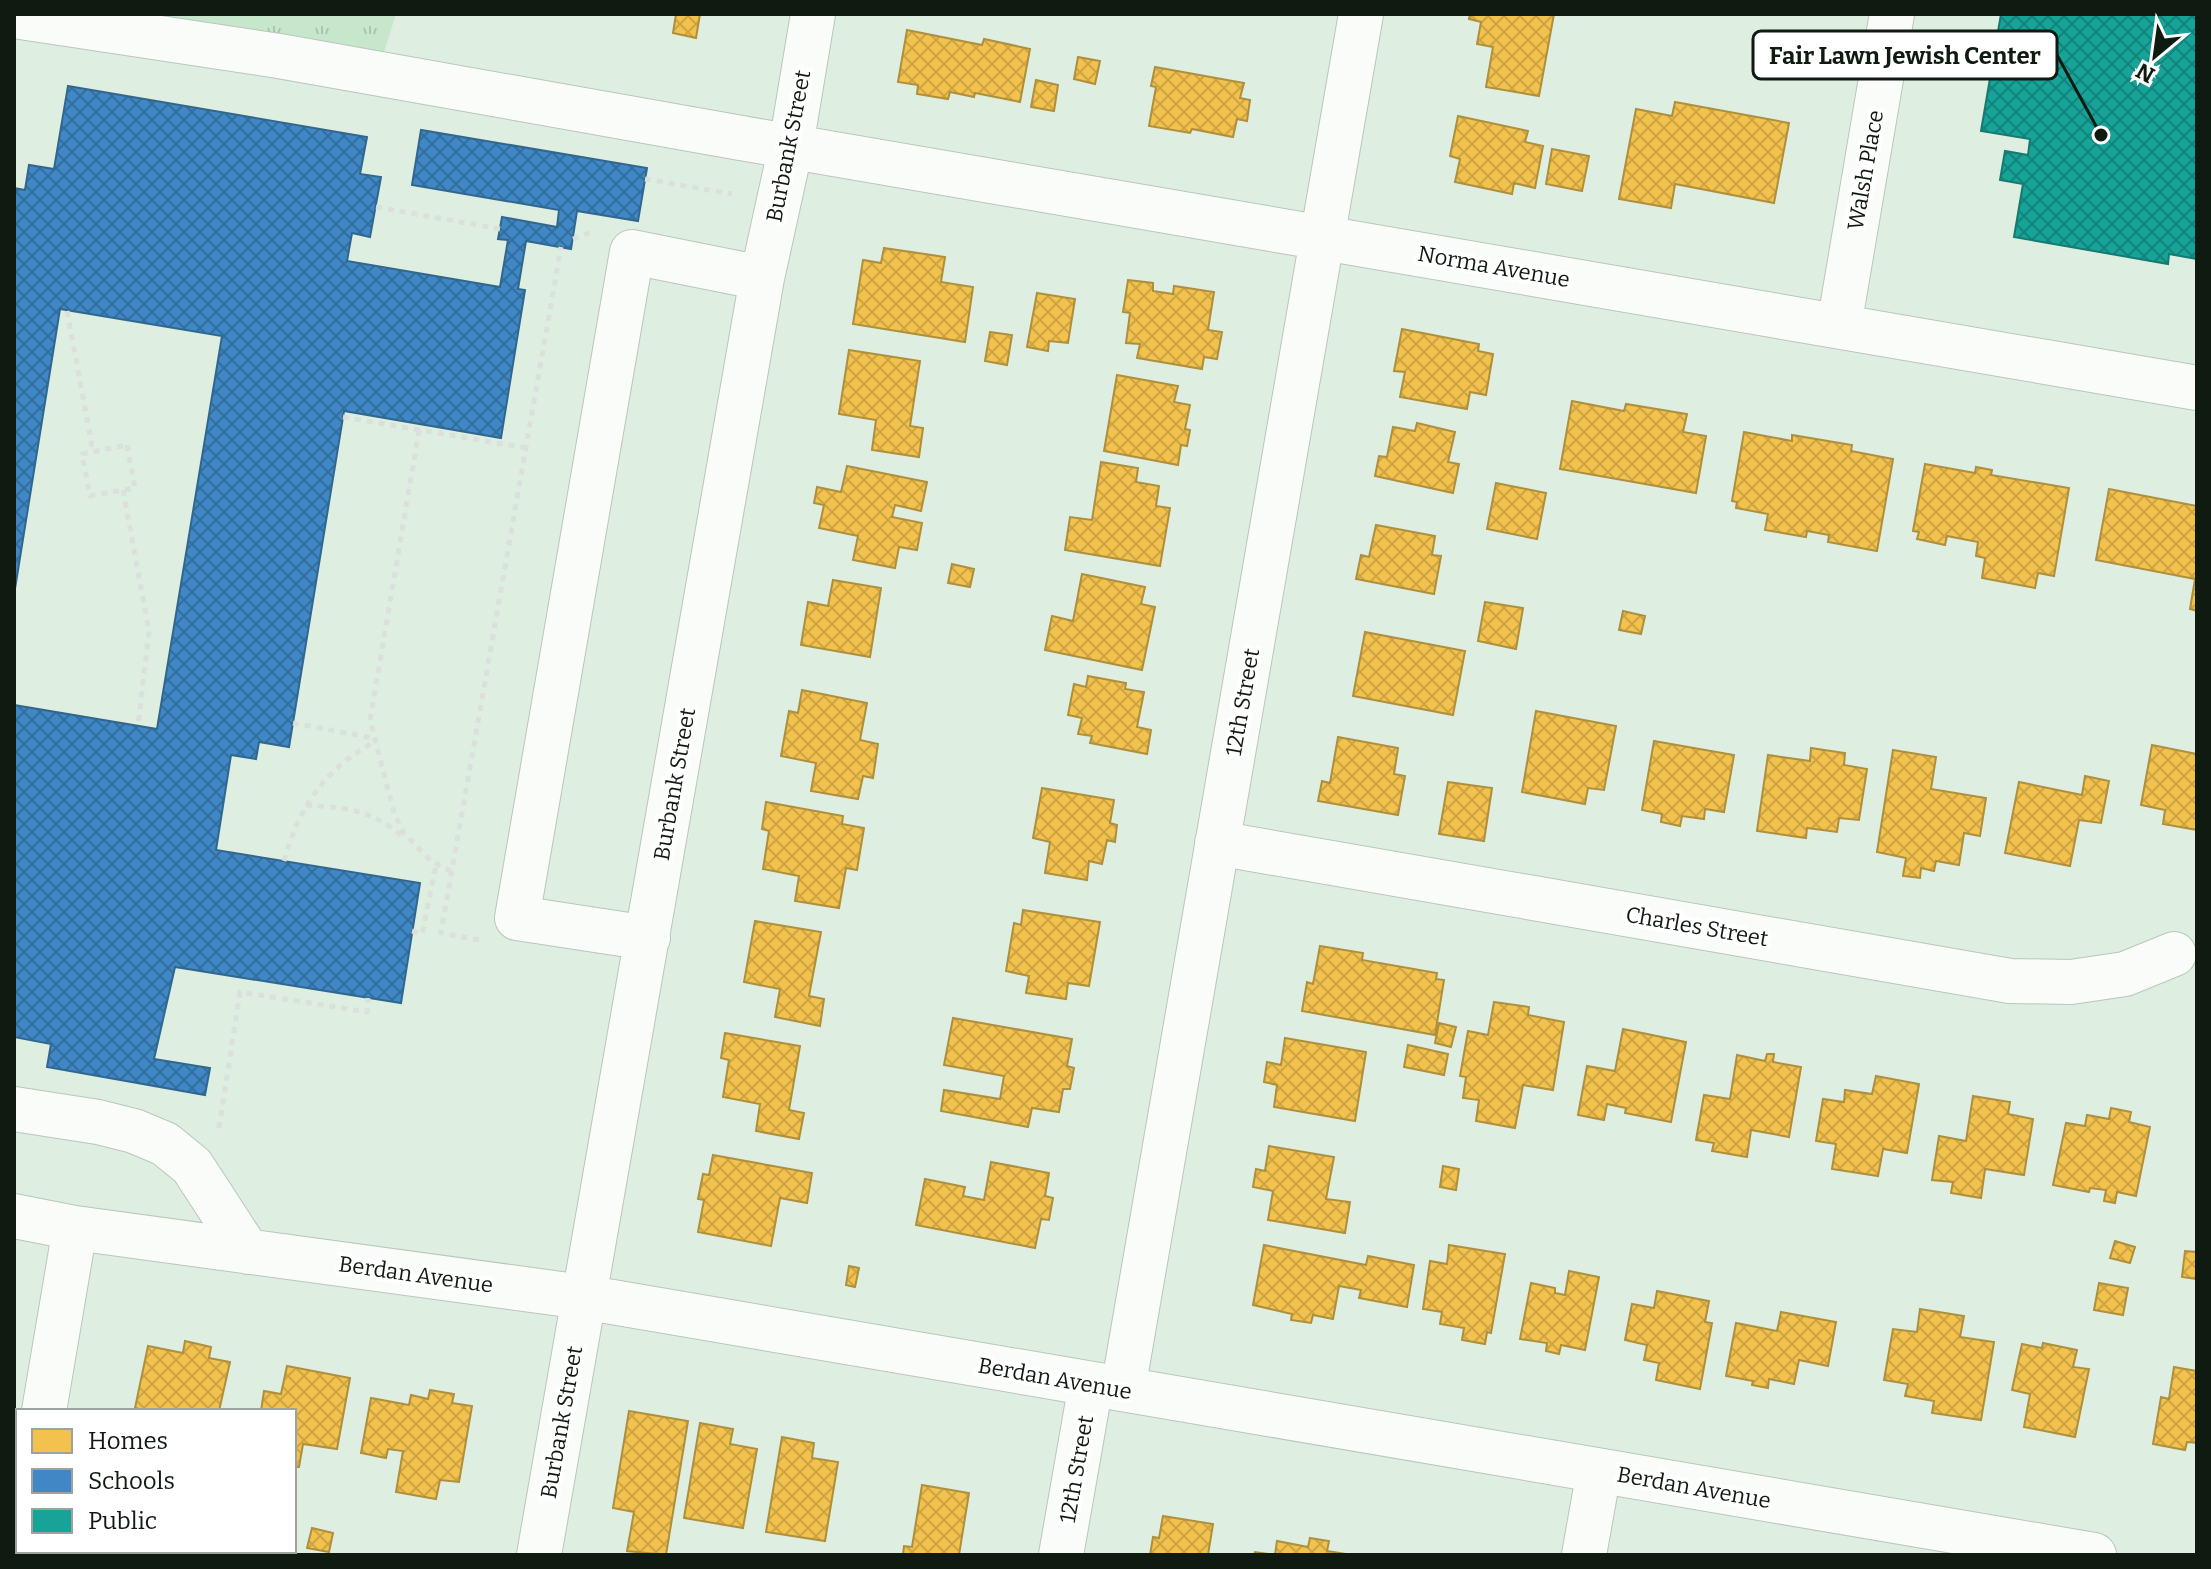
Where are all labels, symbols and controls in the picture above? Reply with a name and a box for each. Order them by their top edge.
north arrow [2115,16,2195,96]
callout: Fair Lawn Jewish Center [1753,31,2057,79]
text: Fair Lawn Jewish Center [1769,42,2041,70]
text: N [2132,57,2160,89]
street label: Burbank Street [761,68,816,224]
street label: Walsh Place [1842,108,1889,232]
street label: Norma Avenue [1416,240,1572,293]
street label: 12th Street [1220,646,1265,758]
street label: Burbank Street [648,706,701,862]
street label: Charles Street [1624,901,1770,952]
street label: Berdan Avenue [337,1250,495,1299]
street label: Burbank Street [535,1344,588,1500]
street label: Berdan Avenue [976,1352,1134,1405]
legend [16,1409,296,1553]
street label: 12th Street [1054,1413,1099,1525]
text: Homes [88,1427,168,1455]
street label: Berdan Avenue [1615,1461,1773,1514]
text: Schools [88,1467,175,1495]
text: Public [88,1507,157,1535]

